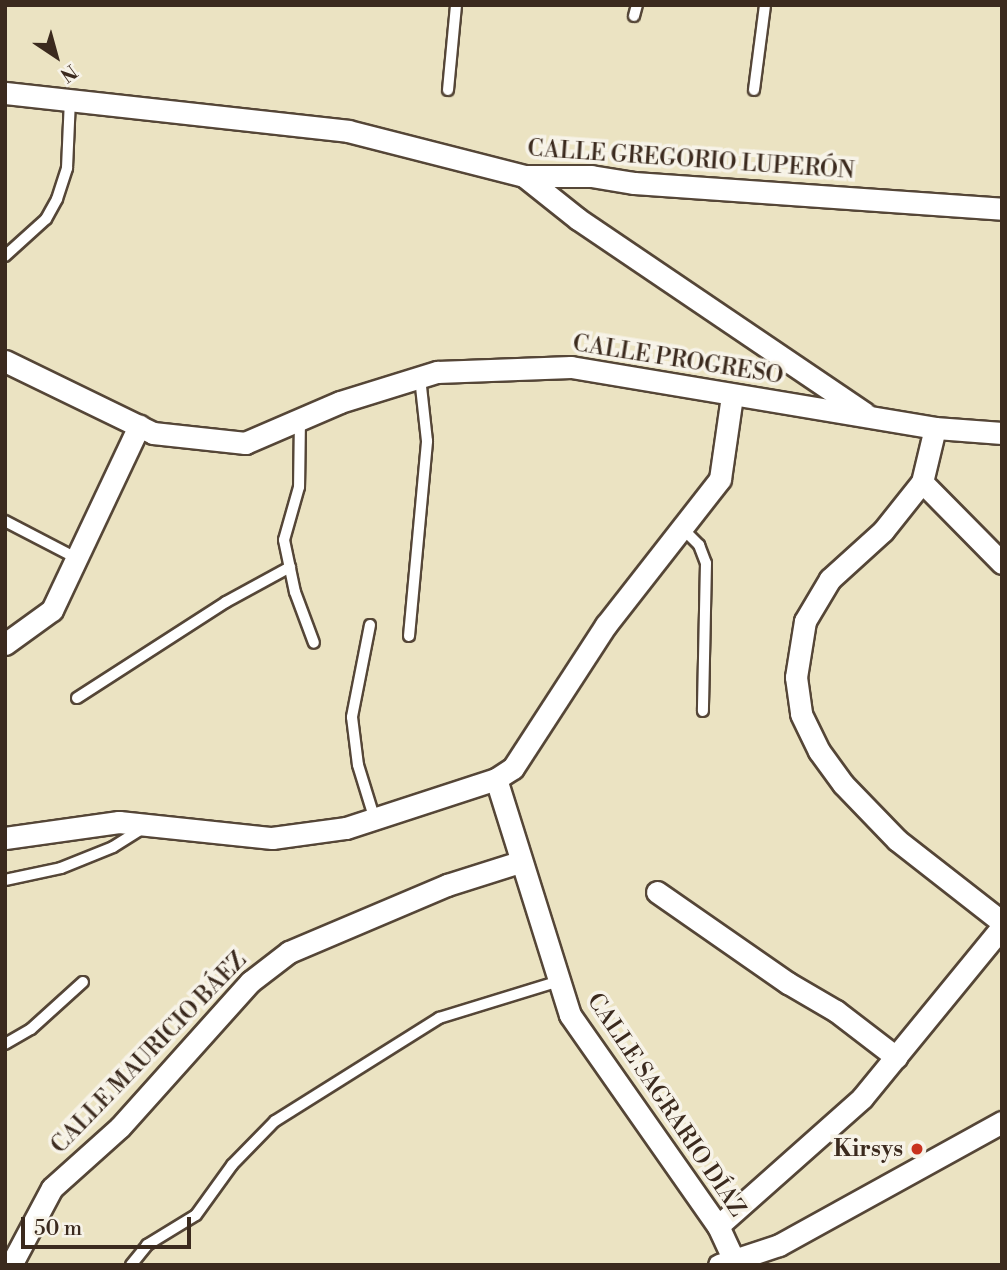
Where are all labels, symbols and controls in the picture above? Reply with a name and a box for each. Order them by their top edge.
north arrow [21,21,91,91]
text: N [55,59,81,87]
street label: CALLE GREGORIO LUPERÓN [527,135,855,185]
street label: CALLE PROGRESO [571,330,785,390]
street label: CALLE MAURICIO BÁEZ [46,947,252,1159]
street label: CALLE SAGRARIO DÍAZ [581,988,751,1222]
place label: Kirsys [833,1135,903,1163]
marker: Kirsys [909,1141,925,1157]
scale bar [24,1204,194,1248]
text: 50 m [34,1216,82,1242]

